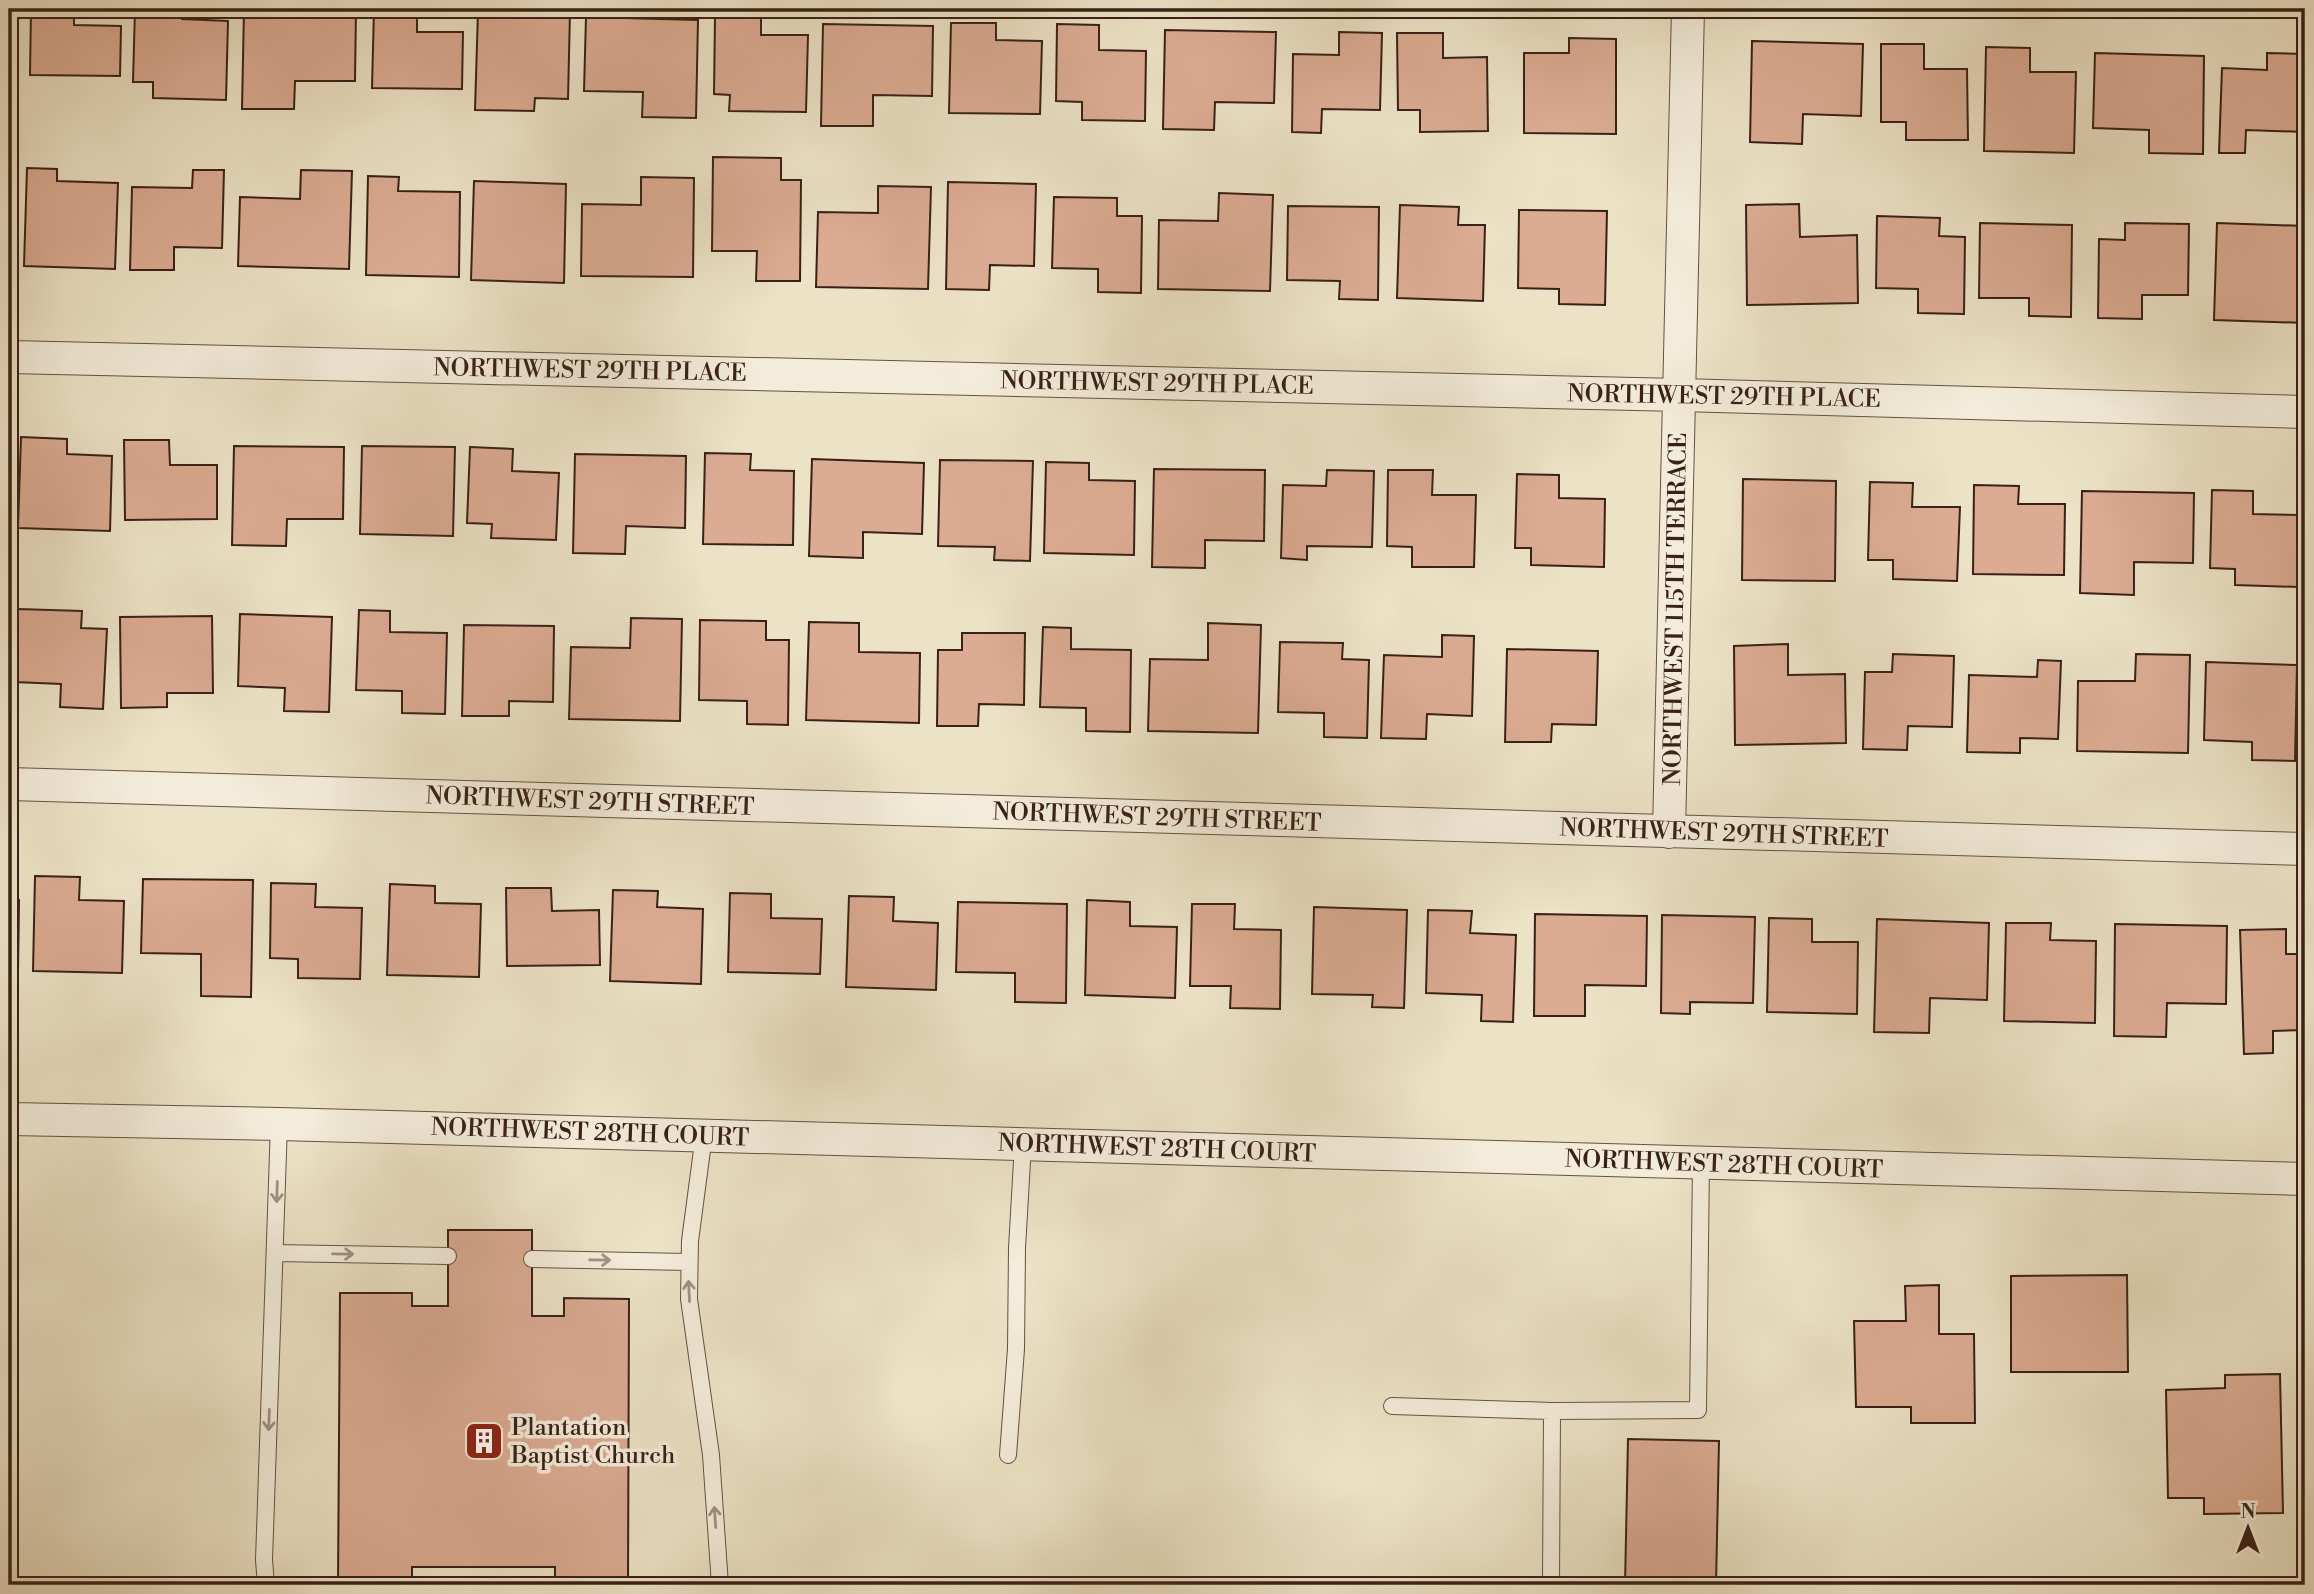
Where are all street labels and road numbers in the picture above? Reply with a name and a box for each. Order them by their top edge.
street label: NORTHWEST 29TH PLACE [433,353,747,389]
street label: NORTHWEST 29TH PLACE [1000,366,1314,402]
street label: NORTHWEST 29TH PLACE [1567,379,1881,415]
street label: NORTHWEST 115TH TERRACE [1658,432,1694,786]
street label: NORTHWEST 29TH STREET [425,781,755,823]
street label: NORTHWEST 29TH STREET [992,797,1322,839]
street label: NORTHWEST 29TH STREET [1559,813,1889,855]
street label: NORTHWEST 28TH COURT [430,1112,750,1154]
street label: NORTHWEST 28TH COURT [997,1128,1317,1170]
street label: NORTHWEST 28TH COURT [1564,1144,1884,1186]

